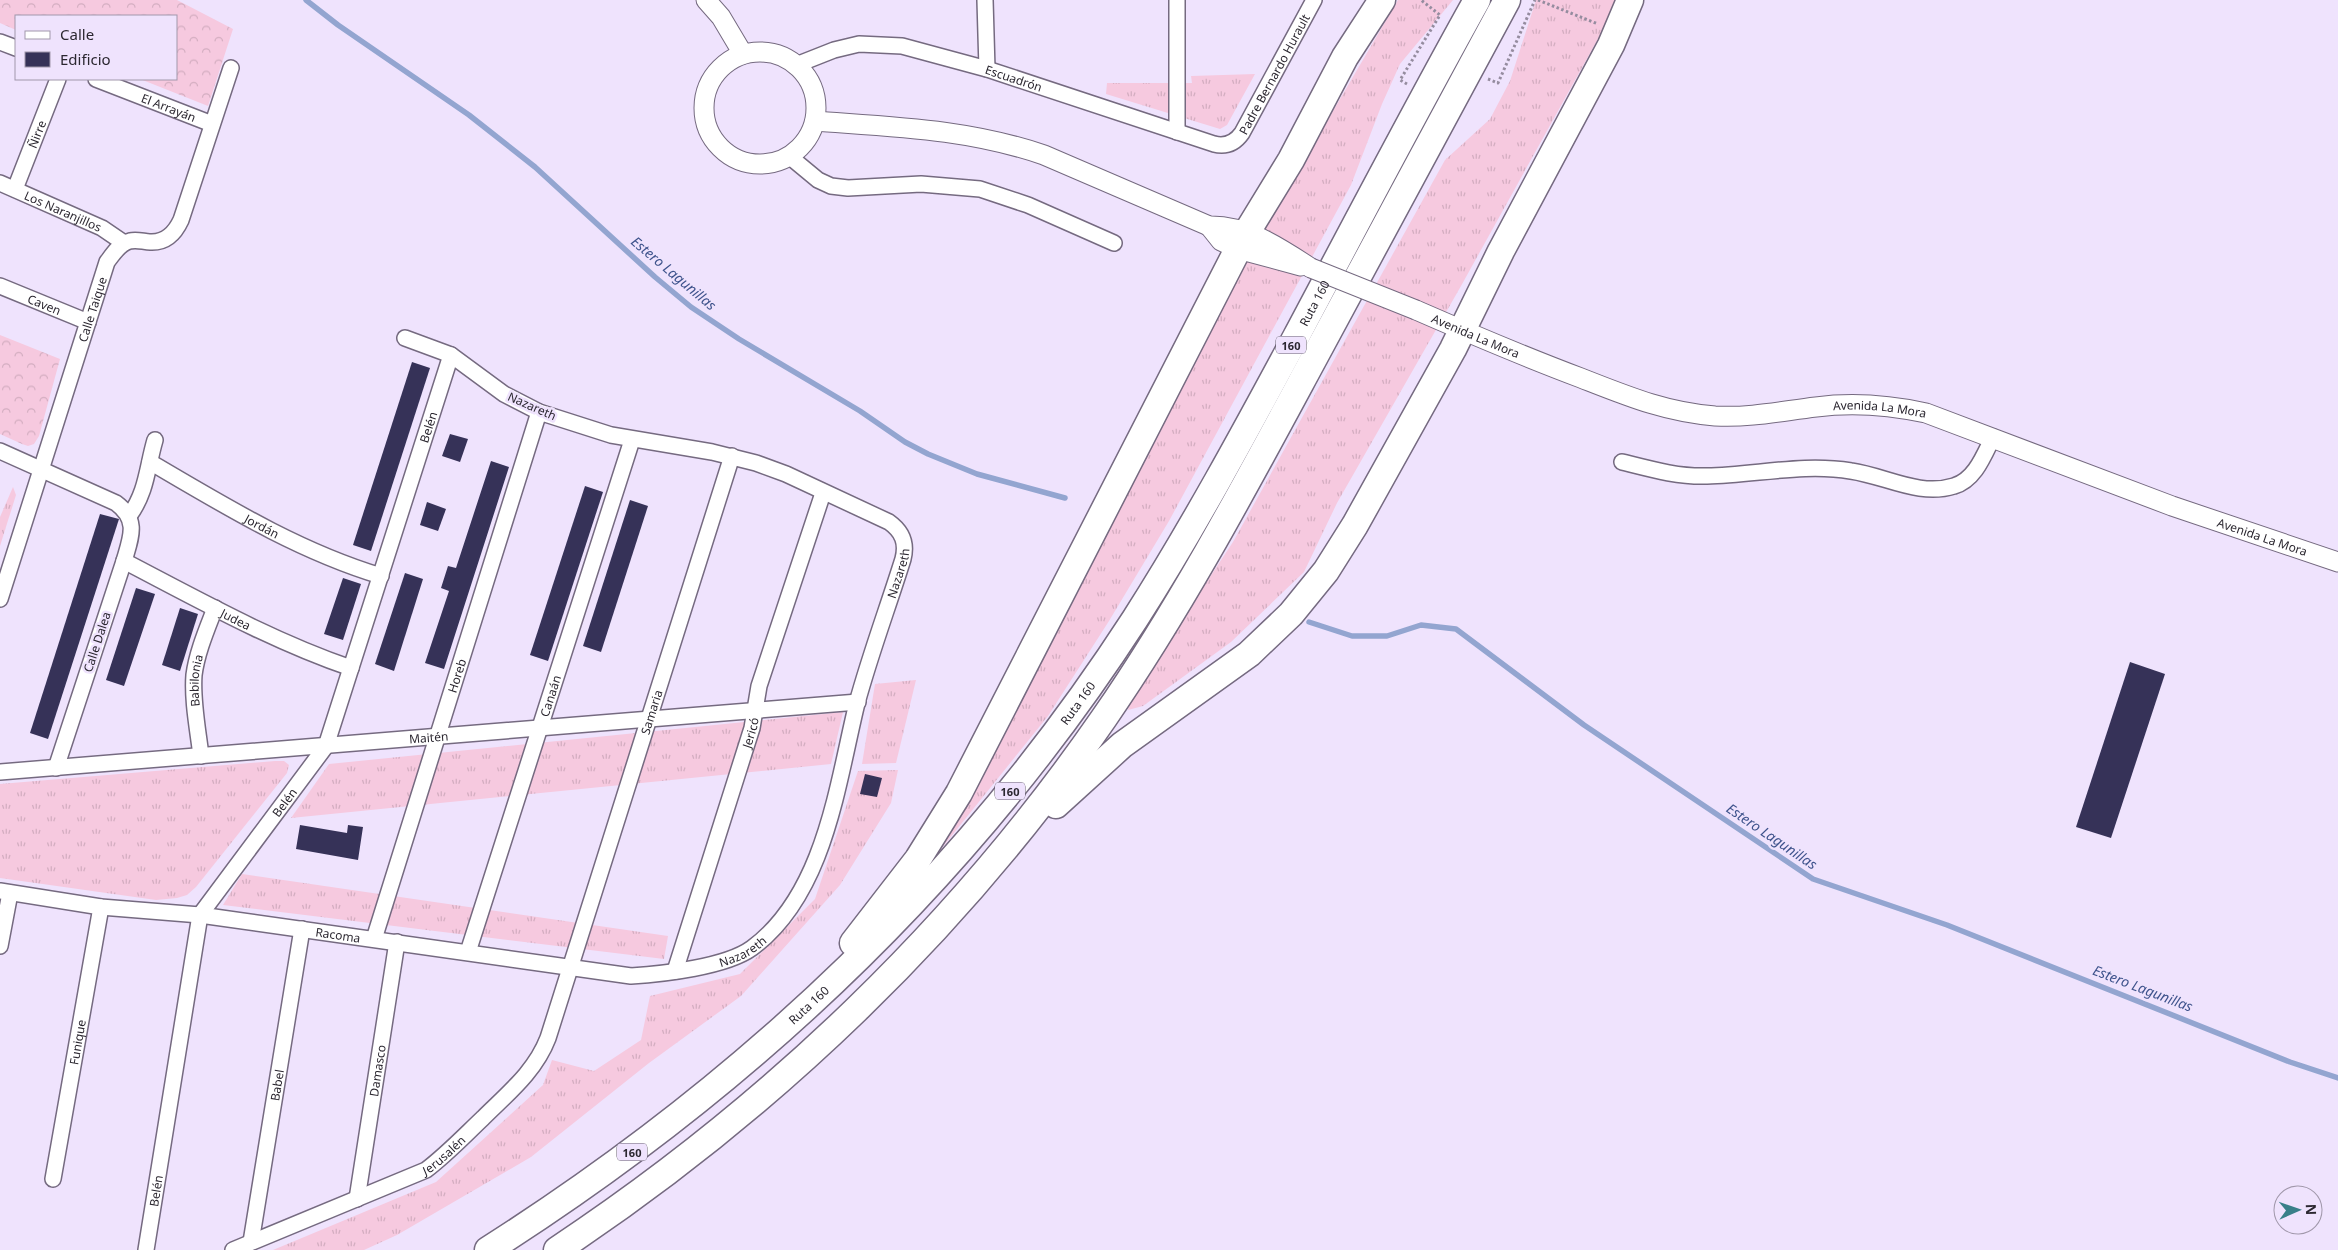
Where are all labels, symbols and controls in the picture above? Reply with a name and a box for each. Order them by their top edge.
street label: Padre Bernardo Hurault [1234,10,1314,137]
legend [15,15,178,80]
text: Calle [60,24,94,44]
text: Edificio [60,49,111,69]
street label: Escuadrón [983,61,1045,95]
street label: El Arrayán [139,89,199,125]
street label: Ñirre [23,117,50,151]
street label: Los Naranjillos [22,186,105,235]
water label: Estero Lagunillas [627,232,721,314]
street label: Calle Taique [74,274,110,344]
street label: Ruta 160 [1295,277,1333,329]
street label: Caven [25,290,64,319]
street label: Avenida La Mora [1429,309,1522,362]
road number: 160 [1276,336,1306,354]
street label: Nazareth [505,388,559,424]
street label: Avenida La Mora [1833,396,1928,421]
street label: Belén [415,409,441,445]
street label: Jordán [241,509,282,542]
street label: Avenida La Mora [2215,513,2310,560]
street label: Nazareth [882,547,913,600]
street label: Judea [217,604,254,634]
street label: Calle Dalea [79,610,115,674]
street label: Babilonia [185,652,206,707]
street label: Horeb [443,656,470,695]
street label: Canaán [535,673,565,719]
street label: Ruta 160 [1056,678,1099,728]
street label: Samaria [636,687,666,737]
street label: Jericó [737,716,762,751]
street label: Maitén [408,727,449,747]
road number: 160 [995,782,1025,799]
street label: Belén [268,784,300,820]
water label: Estero Lagunillas [1723,799,1821,873]
street label: Racoma [314,923,362,946]
street label: Nazareth [717,932,770,971]
water label: Estero Lagunillas [2090,960,2196,1016]
street label: Ruta 160 [784,982,833,1028]
street label: Funique [65,1018,90,1066]
street label: Damasco [365,1043,389,1098]
street label: Babel [266,1068,288,1102]
street label: Jerusalén [419,1131,469,1179]
road number: 160 [617,1144,647,1160]
street label: Belén [145,1174,166,1208]
north arrow [2273,1185,2323,1235]
text: N [2302,1204,2321,1216]

